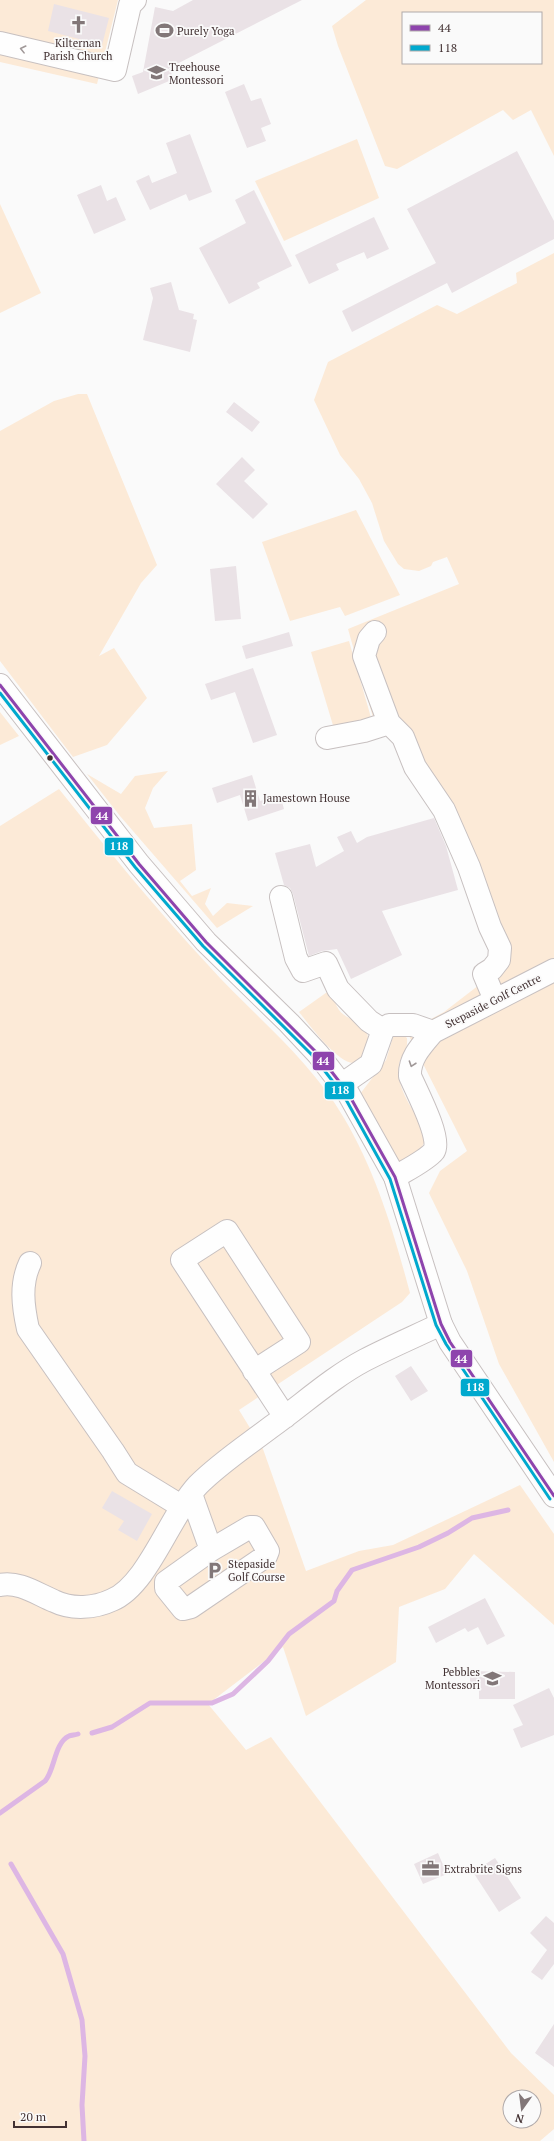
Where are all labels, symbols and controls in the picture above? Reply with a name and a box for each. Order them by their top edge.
legend [402,12,542,64]
church icon: Kilternan Parish Church [68,15,88,35]
text: 44 [438,20,451,35]
sports icon: Purely Yoga [154,21,174,41]
place label: Purely Yoga [177,24,235,38]
place label: Kilternan Parish Church [43,36,113,63]
text: 118 [438,40,457,55]
one-way arrow [20,45,26,53]
place label: Treehouse Montessori [169,60,224,87]
school or university icon: Treehouse Montessori [146,63,166,83]
unlabelled marker [45,753,55,763]
building icon: Jamestown House [240,788,260,808]
place label: Jamestown House [263,791,351,805]
line badge: 44 [90,806,113,825]
text: 44 [96,809,109,823]
line badge: 118 [104,837,134,856]
text: 118 [110,839,128,853]
street label: Stepaside Golf Centre [443,971,544,1031]
line badge: 44 [312,1051,335,1071]
text: 44 [317,1054,330,1068]
one-way arrow [408,1061,417,1068]
line badge: 118 [324,1081,355,1100]
text: 118 [331,1083,349,1097]
line badge: 44 [450,1349,473,1368]
text: 44 [455,1352,468,1366]
line badge: 118 [460,1378,490,1397]
text: 118 [466,1380,484,1394]
place label: Stepaside Golf Course [228,1557,286,1584]
parking icon: Stepaside Golf Course [205,1560,225,1580]
place label: Pebbles Montessori [425,1665,480,1692]
school or university icon: Pebbles Montessori [483,1668,503,1688]
office icon: Extrabrite Signs [421,1859,441,1879]
place label: Extrabrite Signs [444,1862,522,1876]
north arrow [502,2089,542,2129]
scale bar [14,2103,66,2129]
text: 20 m [20,2109,47,2124]
text: N [513,2111,525,2127]

